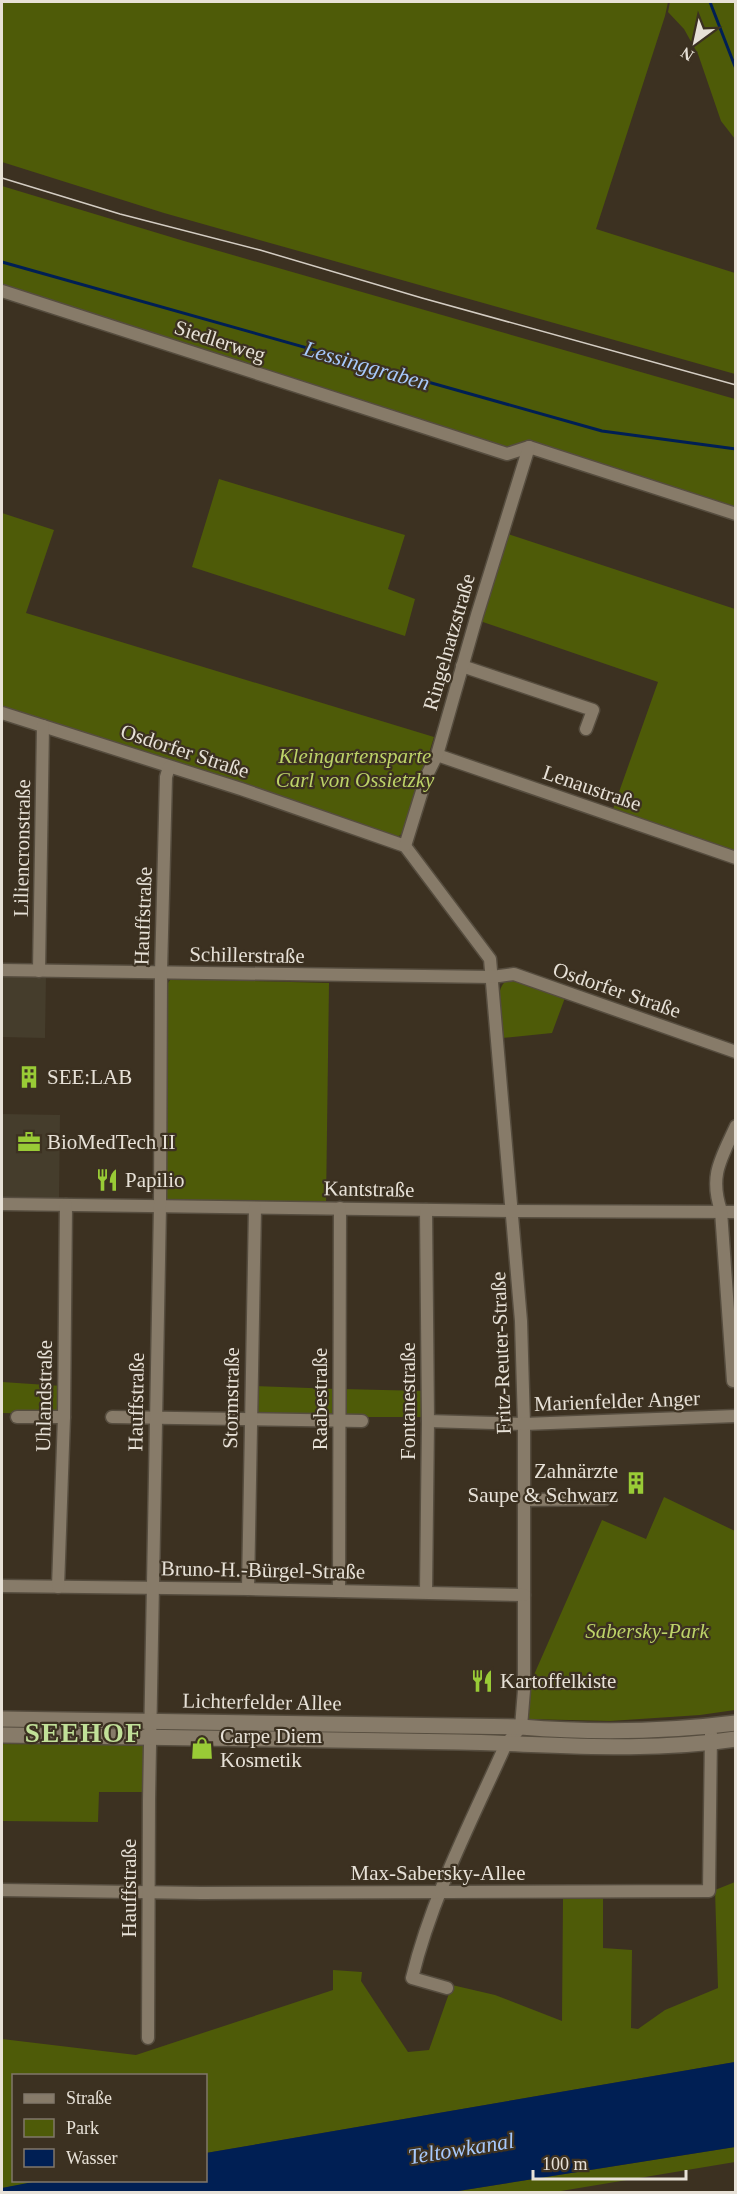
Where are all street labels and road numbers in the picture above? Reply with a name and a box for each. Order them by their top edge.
street label: Siedlerweg [171,315,269,367]
street label: Ringelnatzstraße [418,571,480,713]
street label: Osdorfer Straße [118,719,252,783]
street label: Lenaustraße [540,760,644,816]
street label: Liliencronstraße [9,779,35,917]
street label: Hauffstraße [129,866,157,966]
street label: Schillerstraße [189,942,305,968]
street label: Osdorfer Straße [550,957,684,1023]
street label: Kantstraße [323,1176,415,1202]
street label: Fritz-Reuter-Straße [486,1271,516,1435]
street label: Uhlandstraße [31,1340,57,1452]
street label: Fontanestraße [396,1342,420,1460]
street label: Stormstraße [218,1347,244,1449]
street label: Raabestraße [308,1348,332,1450]
street label: Hauffstraße [123,1352,149,1452]
street label: Marienfelder Anger [534,1386,700,1416]
street label: Bruno-H.-Bürgel-Straße [161,1556,365,1584]
street label: Lichterfelder Allee [182,1689,342,1715]
street label: Hauffstraße [117,1839,141,1937]
street label: Max-Sabersky-Allee [351,1861,525,1885]

